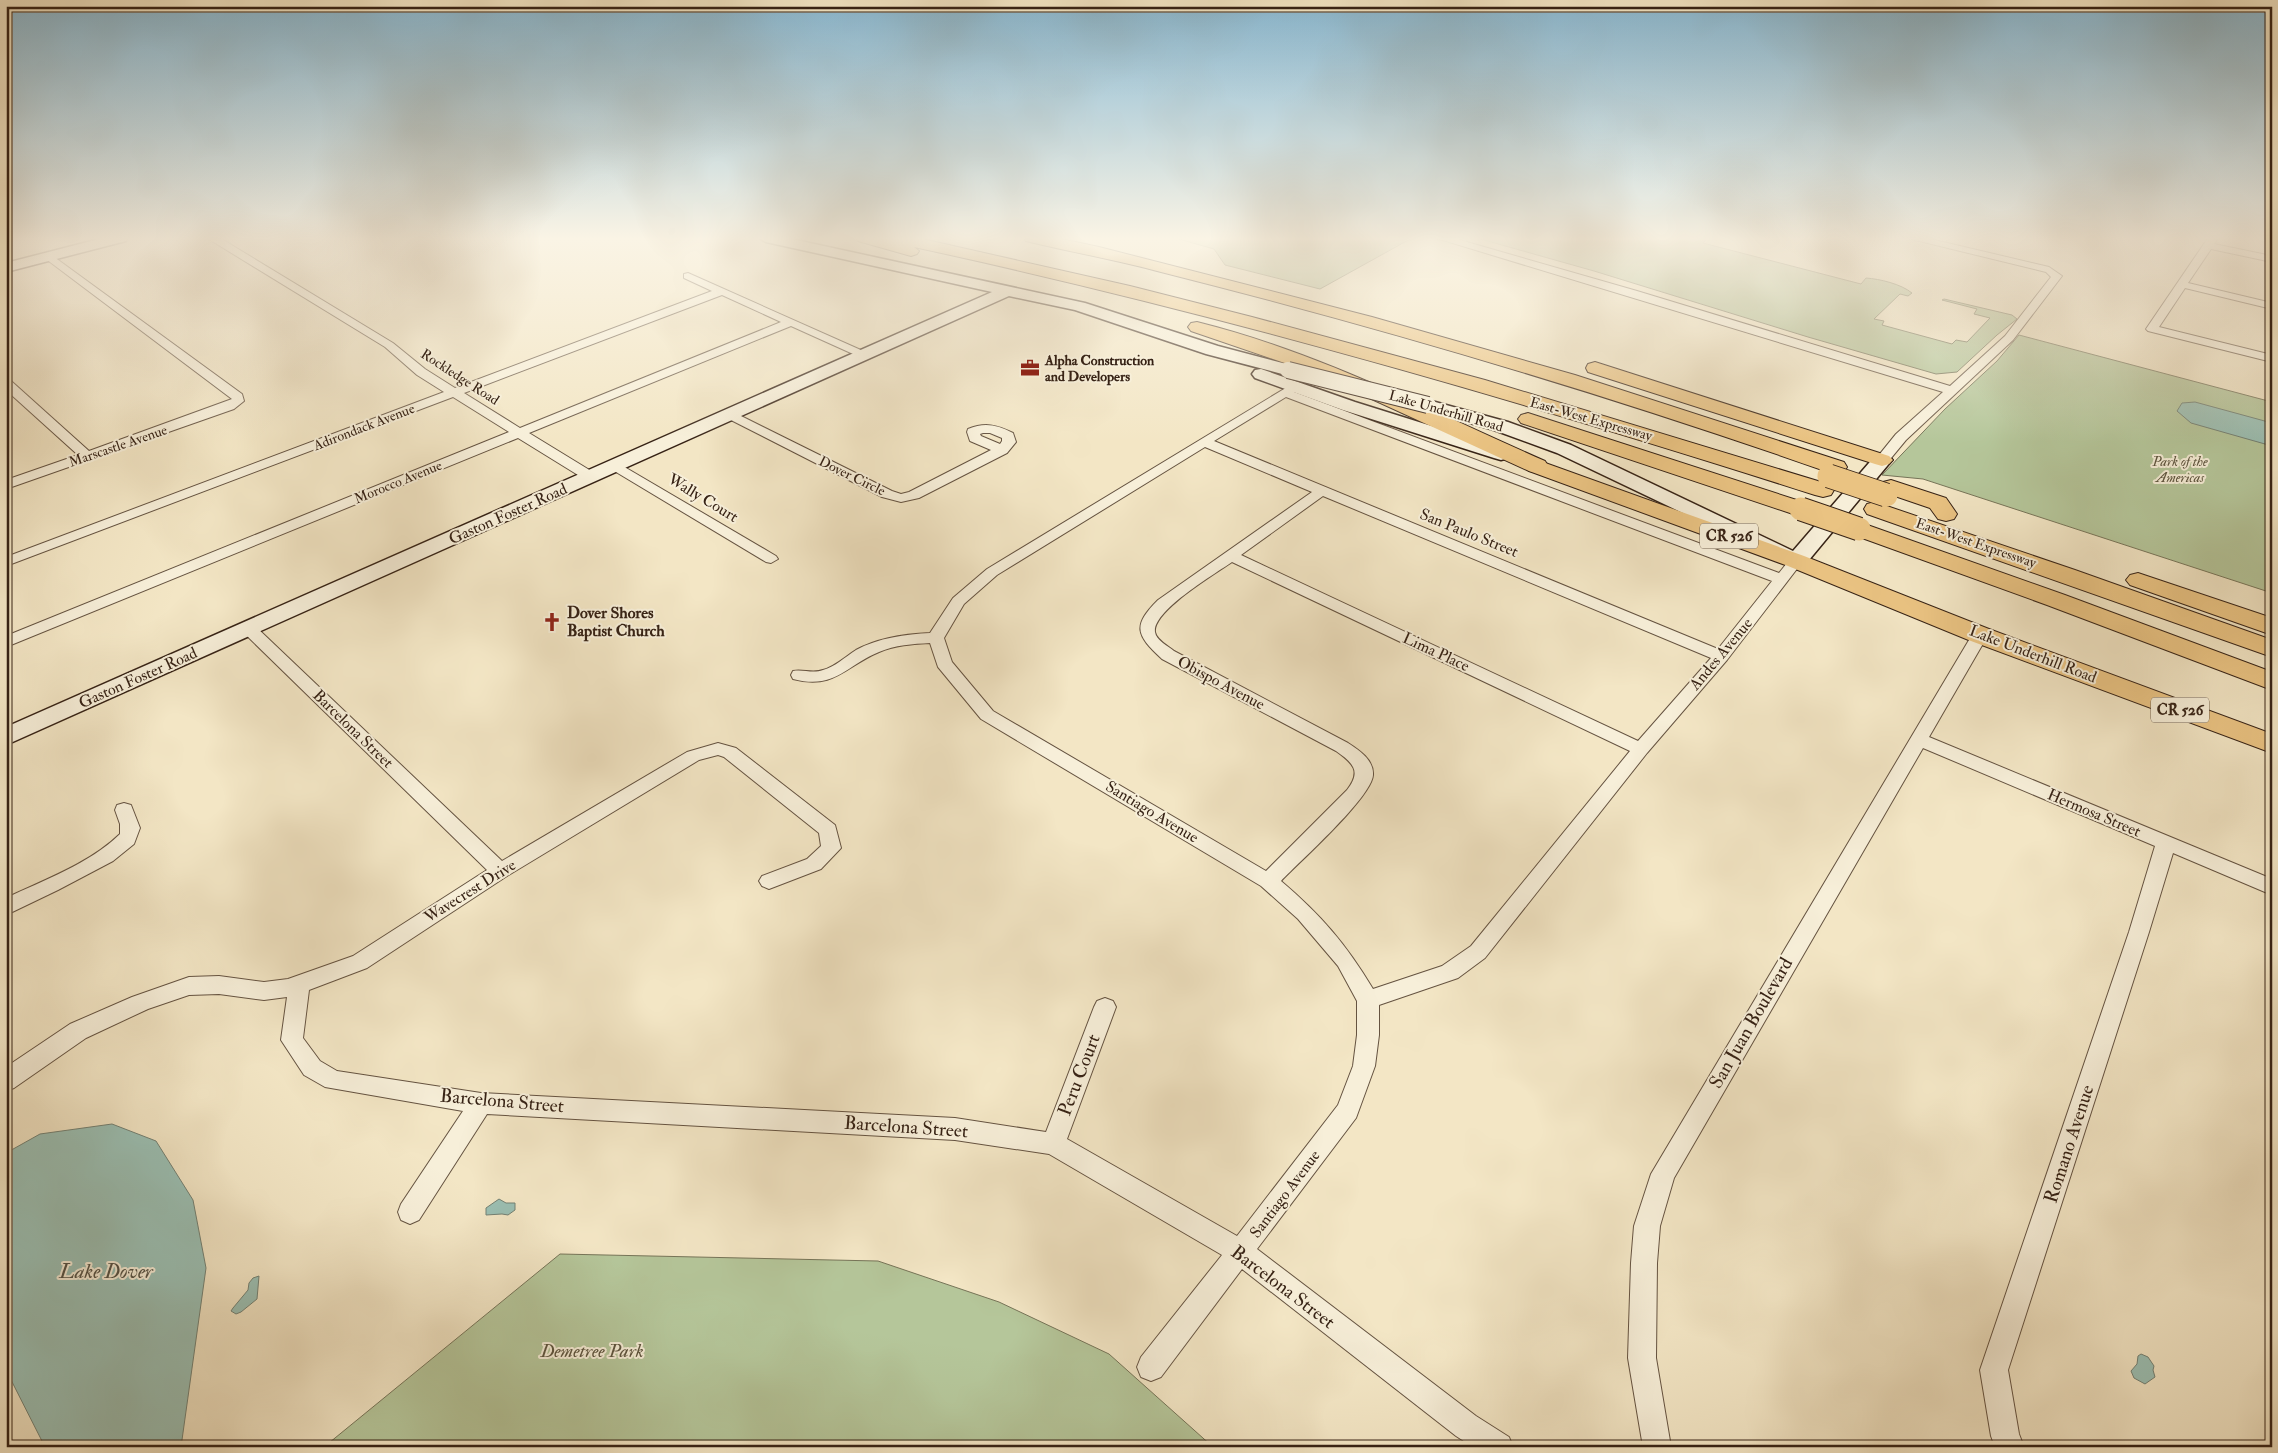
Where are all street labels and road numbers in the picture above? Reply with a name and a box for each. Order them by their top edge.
street label: Rockledge Road [418,345,503,409]
street label: Lake Underhill Road [1387,387,1505,435]
street label: East-West Expressway [1528,393,1655,446]
street label: Adirondack Avenue [310,400,417,454]
street label: Marscastle Avenue [67,421,170,471]
street label: Dover Circle [816,453,888,499]
street label: Morocco Avenue [352,457,445,507]
street label: Wally Court [663,469,742,527]
street label: Gaston Foster Road [446,479,570,549]
street label: San Paulo Street [1417,504,1521,562]
street label: East-West Expressway [1913,514,2039,573]
road number: CR 526 [1700,524,1758,548]
street label: Andes Avenue [1684,614,1757,695]
street label: Lake Underhill Road [1966,620,2100,688]
street label: Lima Place [1399,628,1473,676]
street label: Gaston Foster Road [76,643,200,713]
street label: Obispo Avenue [1173,652,1268,715]
street label: Barcelona Street [308,685,398,773]
road number: CR 526 [2151,698,2209,722]
street label: Santiago Avenue [1102,776,1202,848]
street label: Hermosa Street [2044,784,2144,842]
street label: Wavecrest Drive [420,855,520,928]
street label: San Juan Boulevard [1704,953,1799,1093]
street label: Peru Court [1052,1031,1106,1119]
street label: Romano Avenue [2039,1082,2099,1206]
street label: Barcelona Street [439,1084,565,1118]
street label: Barcelona Street [843,1111,969,1143]
street label: Santiago Avenue [1245,1146,1325,1242]
street label: Barcelona Street [1226,1240,1340,1334]

